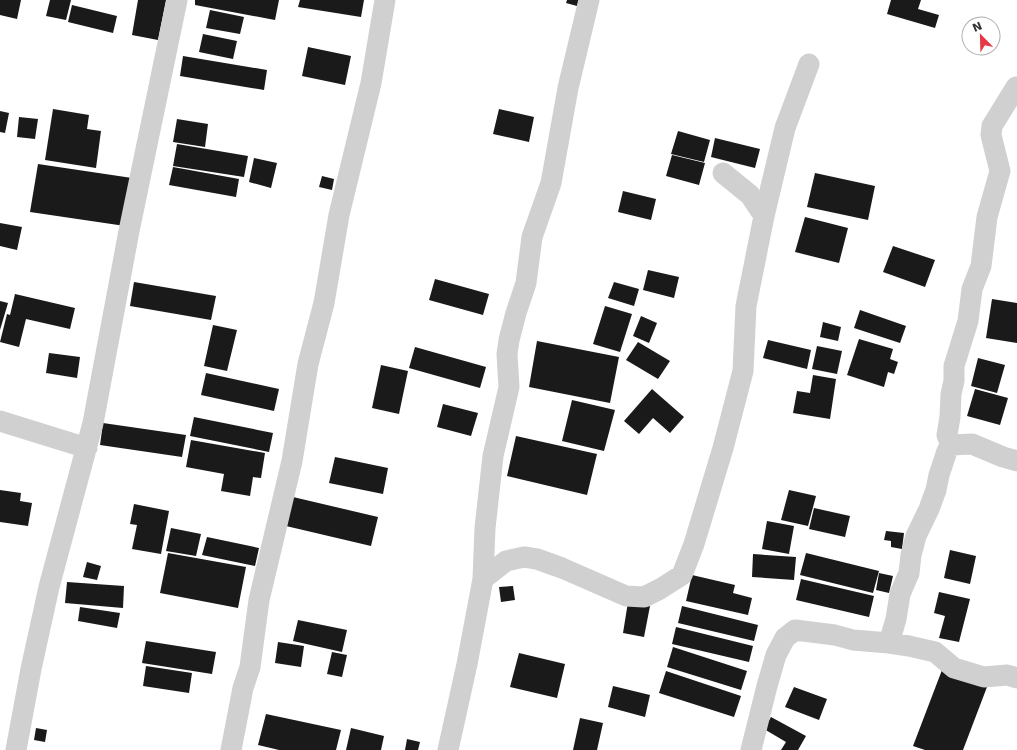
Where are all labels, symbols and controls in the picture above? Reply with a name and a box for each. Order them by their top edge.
north arrow [961,16,1001,56]
text: N [971,19,984,35]

